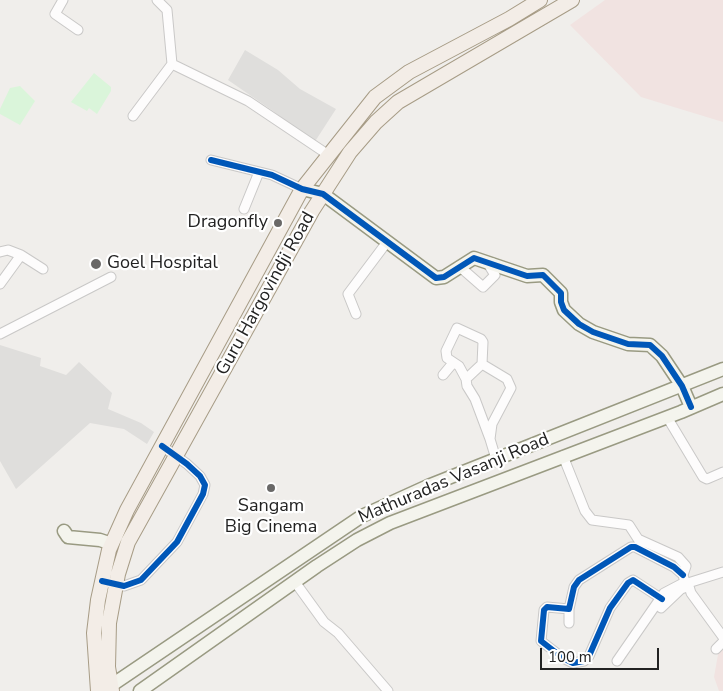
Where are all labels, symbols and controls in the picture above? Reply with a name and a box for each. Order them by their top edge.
street label: Guru Hargovindji Road [212,209,320,379]
place label: Dragonfly [188,212,268,234]
marker: Dragonfly [272,217,284,229]
place label: Goel Hospital [107,253,218,275]
marker: Goel Hospital [89,257,103,271]
street label: Mathuradas Vasanji Road [355,429,553,529]
marker: Sangam Big Cinema [265,482,277,494]
place label: Sangam Big Cinema [225,496,317,538]
scale bar [543,638,662,670]
text: 100 m [548,647,592,667]

